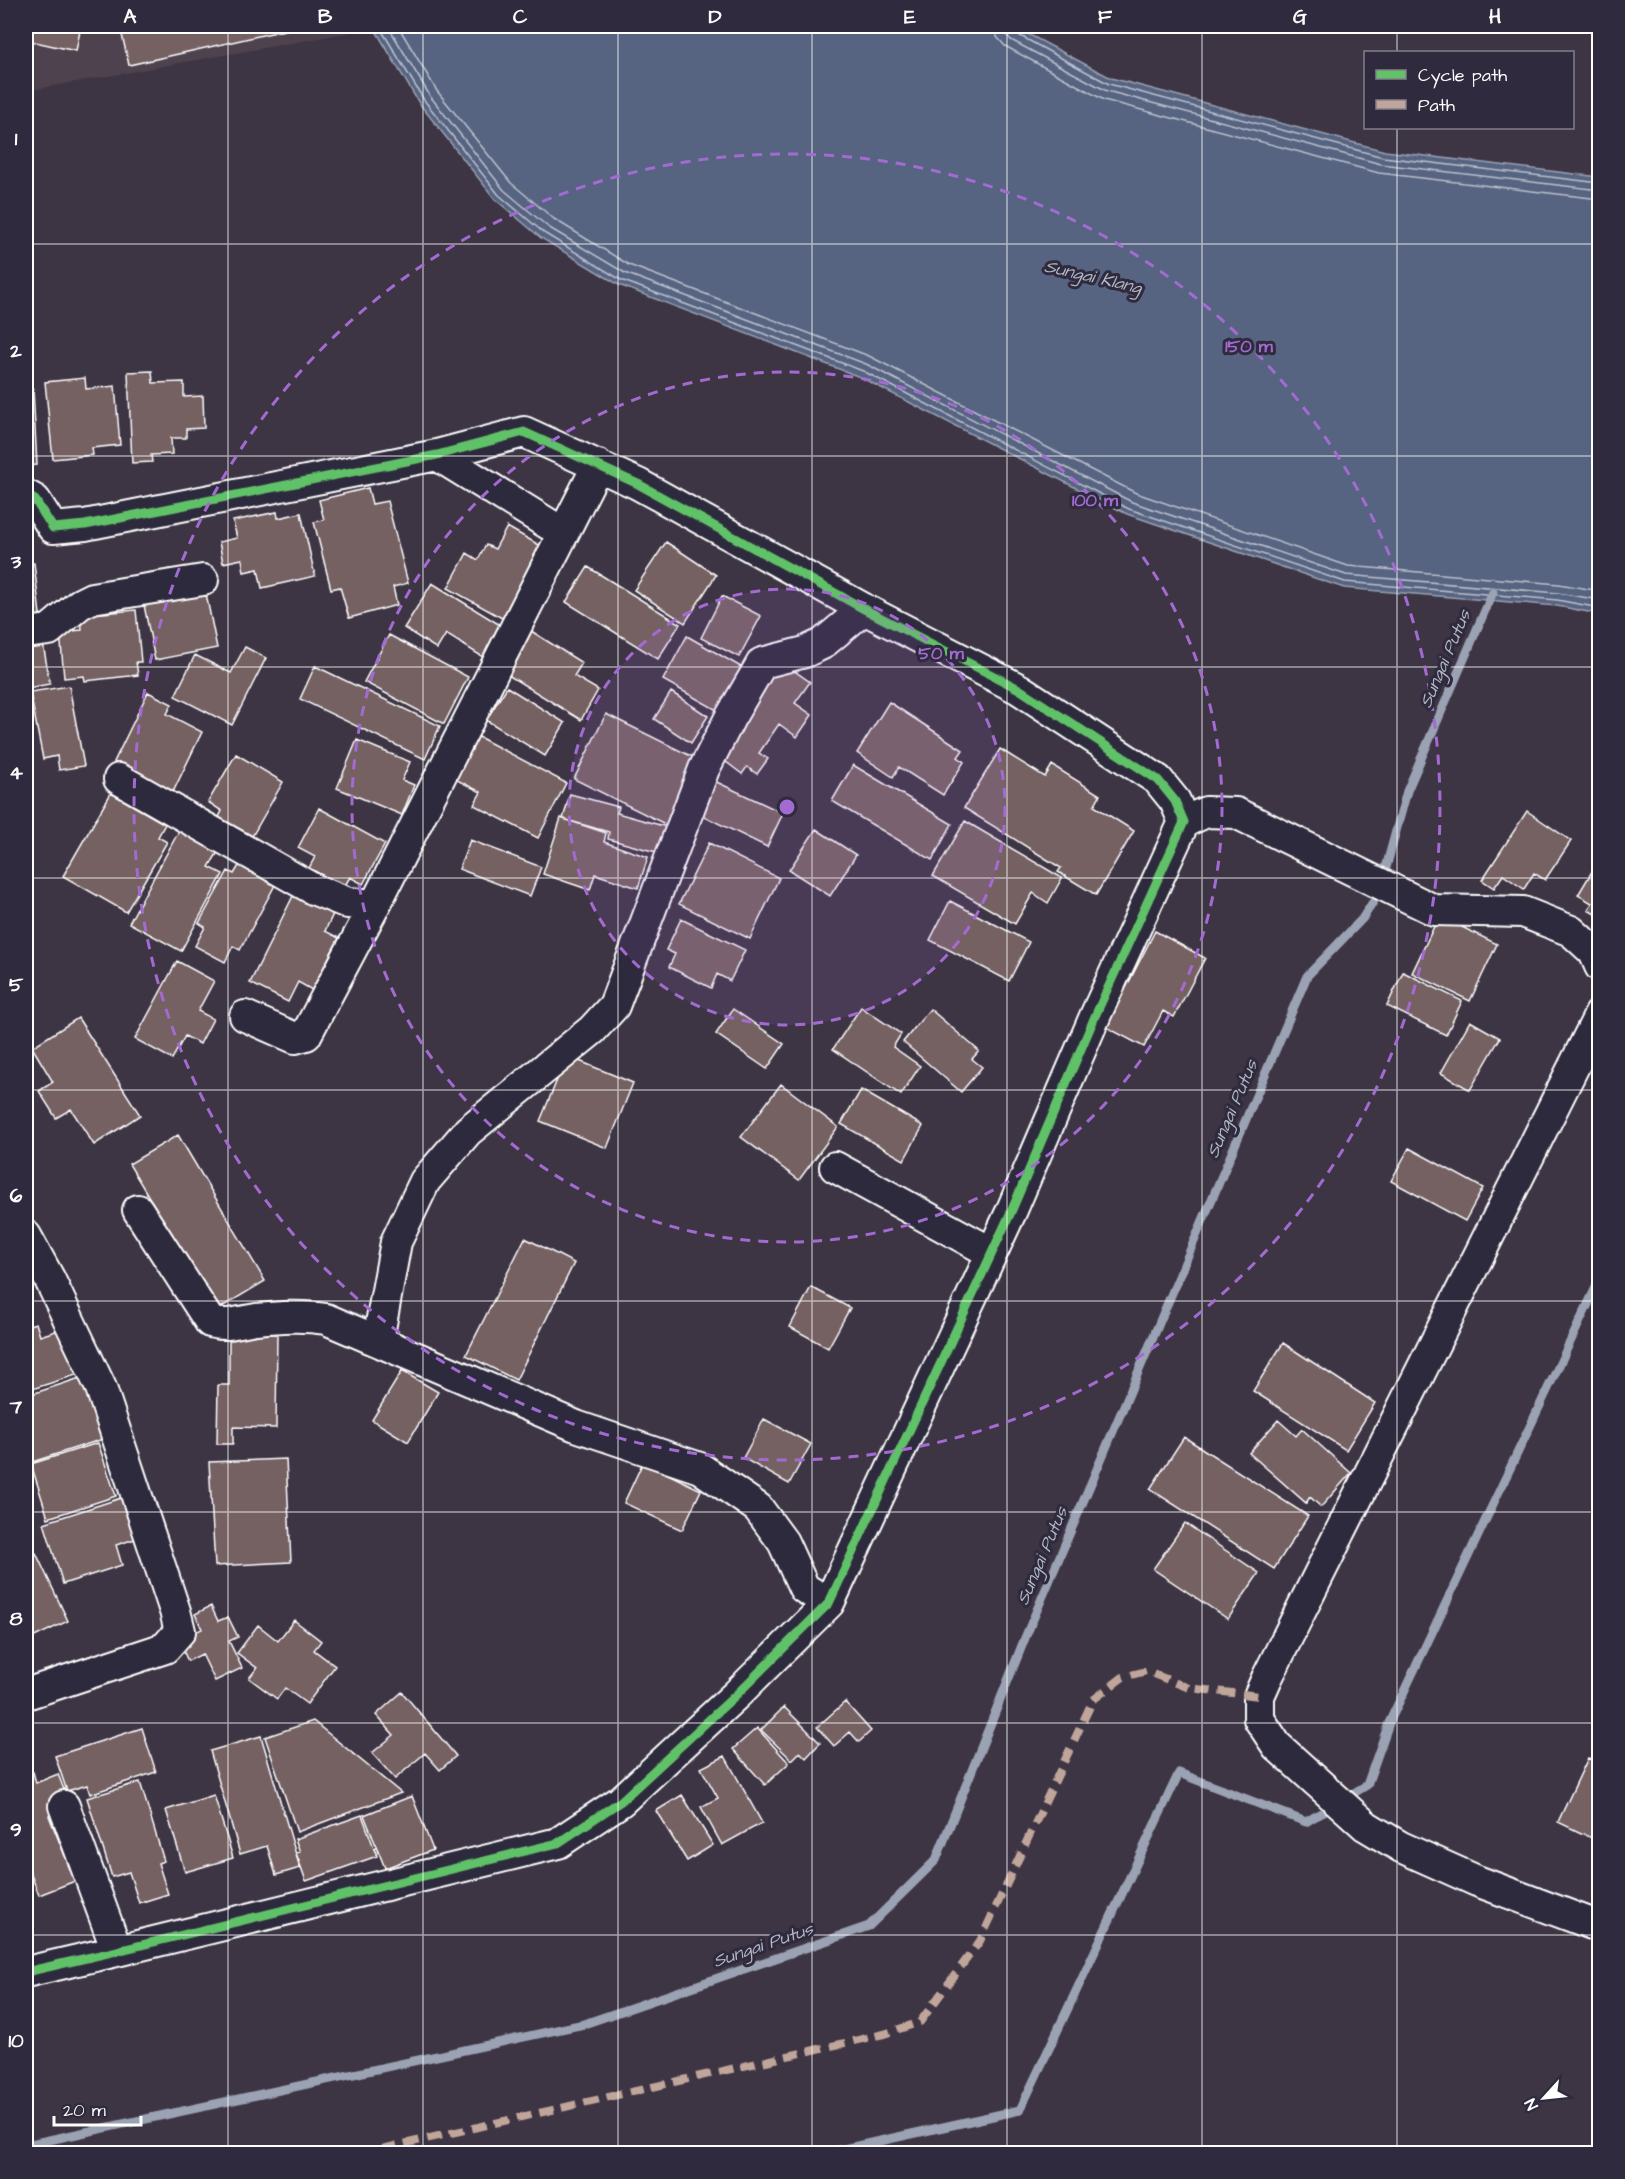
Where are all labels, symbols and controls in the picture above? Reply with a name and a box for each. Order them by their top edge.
text: A [124,3,137,31]
text: B [318,3,333,31]
text: C [513,3,528,31]
text: D [709,3,722,31]
text: E [904,3,916,31]
text: F [1098,3,1113,31]
text: G [1293,3,1307,31]
text: H [1489,3,1501,31]
legend [1364,51,1574,129]
text: Cycle path [1418,63,1507,89]
text: Path [1418,93,1455,118]
text: 1 [15,125,18,153]
water label: Sungai Klang [1042,254,1146,302]
text: 150 m [1225,334,1274,359]
text: 2 [9,337,22,365]
text: 100 m [1072,488,1119,513]
text: 3 [10,548,22,576]
water label: Sungai Putus [1413,605,1478,712]
text: 50 m [918,641,965,666]
text: 4 [9,759,23,787]
centre of rings [777,797,797,817]
text: 5 [9,971,24,999]
water label: Sungai Putus [1200,1055,1265,1162]
text: 6 [10,1182,23,1210]
text: 7 [9,1393,23,1421]
water label: Sungai Putus [1010,1502,1075,1609]
text: 8 [10,1605,23,1633]
text: 9 [10,1816,22,1844]
water label: Sungai Putus [710,1916,818,1975]
text: 10 [8,2027,24,2055]
north arrow [1514,2068,1574,2128]
scale bar [54,2089,141,2127]
text: N [1519,2095,1544,2114]
text: 20 m [63,2098,106,2123]

